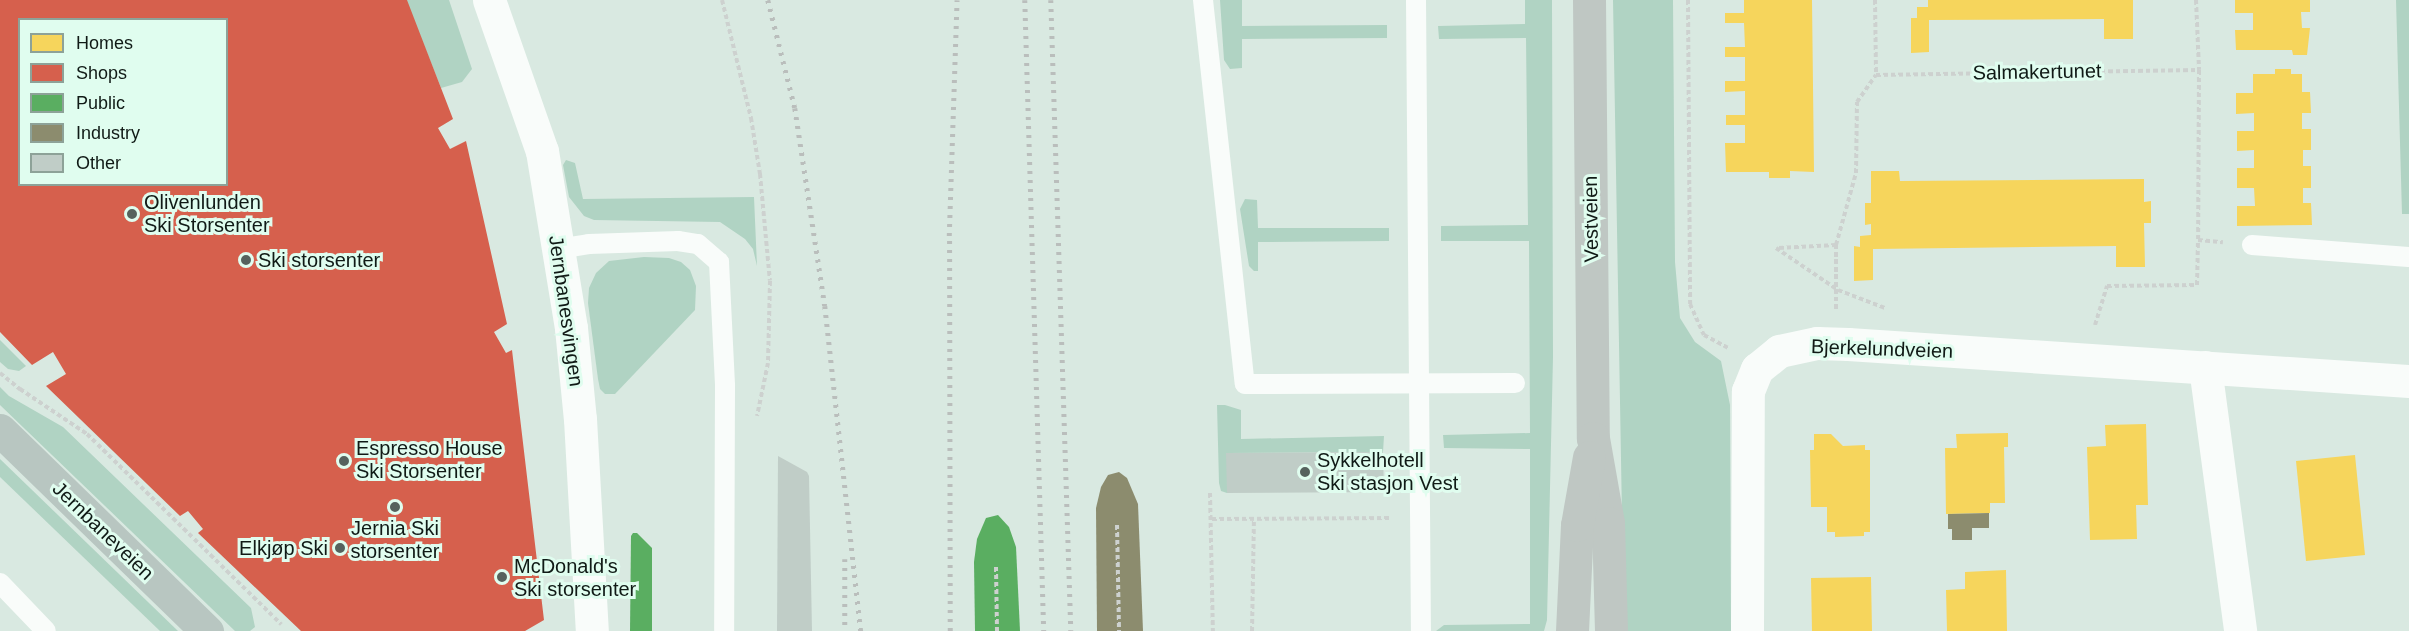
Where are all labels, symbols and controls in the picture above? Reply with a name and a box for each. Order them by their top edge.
legend [18,18,228,186]
text: Homes [76,33,133,53]
street label: Salmakertunet [1972,59,2102,85]
text: Shops [76,63,127,83]
text: Public [76,93,125,113]
text: Industry [76,123,140,143]
text: Other [76,153,121,173]
street label: Vestveien [1578,175,1604,263]
place label: Olivenlunden Ski Storsenter [144,190,270,237]
marker: Olivenlunden Ski Storsenter [125,207,139,221]
street label: Jernbanesvingen [544,234,588,388]
place label: Ski storsenter [258,248,380,272]
marker: Ski storsenter [239,253,253,267]
street label: Bjerkelundveien [1810,335,1954,363]
place label: Espresso House Ski Storsenter [356,437,503,484]
place label: Sykkelhotell Ski stasjon Vest [1317,448,1458,495]
marker: Espresso House Ski Storsenter [337,454,351,468]
marker: Sykkelhotell Ski stasjon Vest [1298,465,1312,479]
street label: Jernbaneveien [47,477,159,585]
marker: Jernia Ski storsenter [388,500,402,514]
place label: Jernia Ski storsenter [351,516,439,563]
place label: Elkjøp Ski [239,536,328,560]
marker: Elkjøp Ski [333,541,347,555]
place label: McDonald's Ski storsenter [514,554,636,601]
marker: McDonald's Ski storsenter [495,570,509,584]

